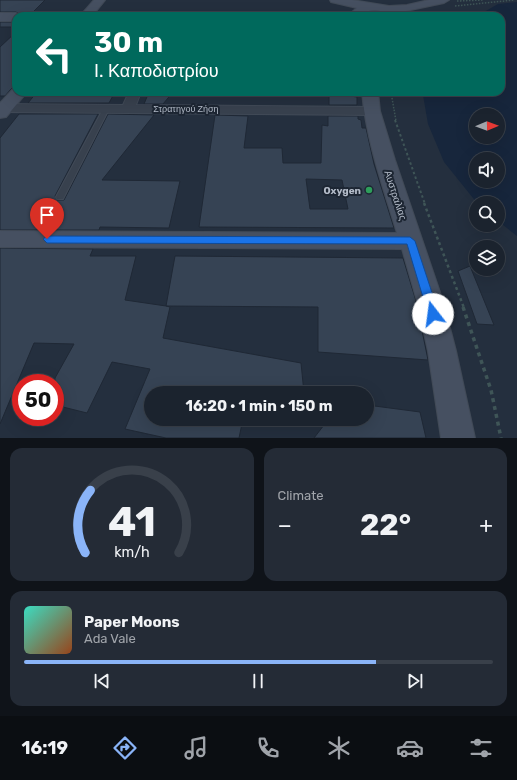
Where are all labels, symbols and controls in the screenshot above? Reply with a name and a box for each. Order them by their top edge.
text: 30 m [94,26,163,59]
icon: left [28,28,80,80]
text: Ι. Καποδιστρίου [94,60,219,82]
street label: Στρατηγού Ζήση [153,104,219,114]
north arrow [469,108,505,144]
map controls [469,108,505,276]
button: sound [469,152,505,188]
street label: Αυστραλίας [381,169,409,222]
place label: Oxygen [324,185,361,197]
marker: Oxygen [364,185,374,195]
button: search [469,196,505,232]
pin [30,198,64,239]
icon: arrive [36,204,58,226]
button: layers [469,240,505,276]
position arrow [412,293,454,335]
speed limit sign: 50 [12,374,64,426]
text: 16:20 · 1 min · 150 m [186,397,332,415]
text: Climate [278,488,324,503]
text: 41 [108,496,156,545]
text: 22° [360,507,411,543]
text: − [278,512,292,539]
text: + [479,512,493,539]
text: km/h [114,543,150,560]
text: Paper Moons [84,613,180,631]
text: Ada Vale [84,631,136,646]
icon: previous [91,670,113,692]
icon: pause [247,670,269,692]
icon: next [404,670,426,692]
icon: directions [111,734,139,762]
icon: music [182,734,210,762]
icon: phone [254,734,282,762]
icon: climate [325,734,353,762]
icon: car [396,734,424,762]
icon: filters [467,734,495,762]
text: 16:19 [22,737,68,759]

